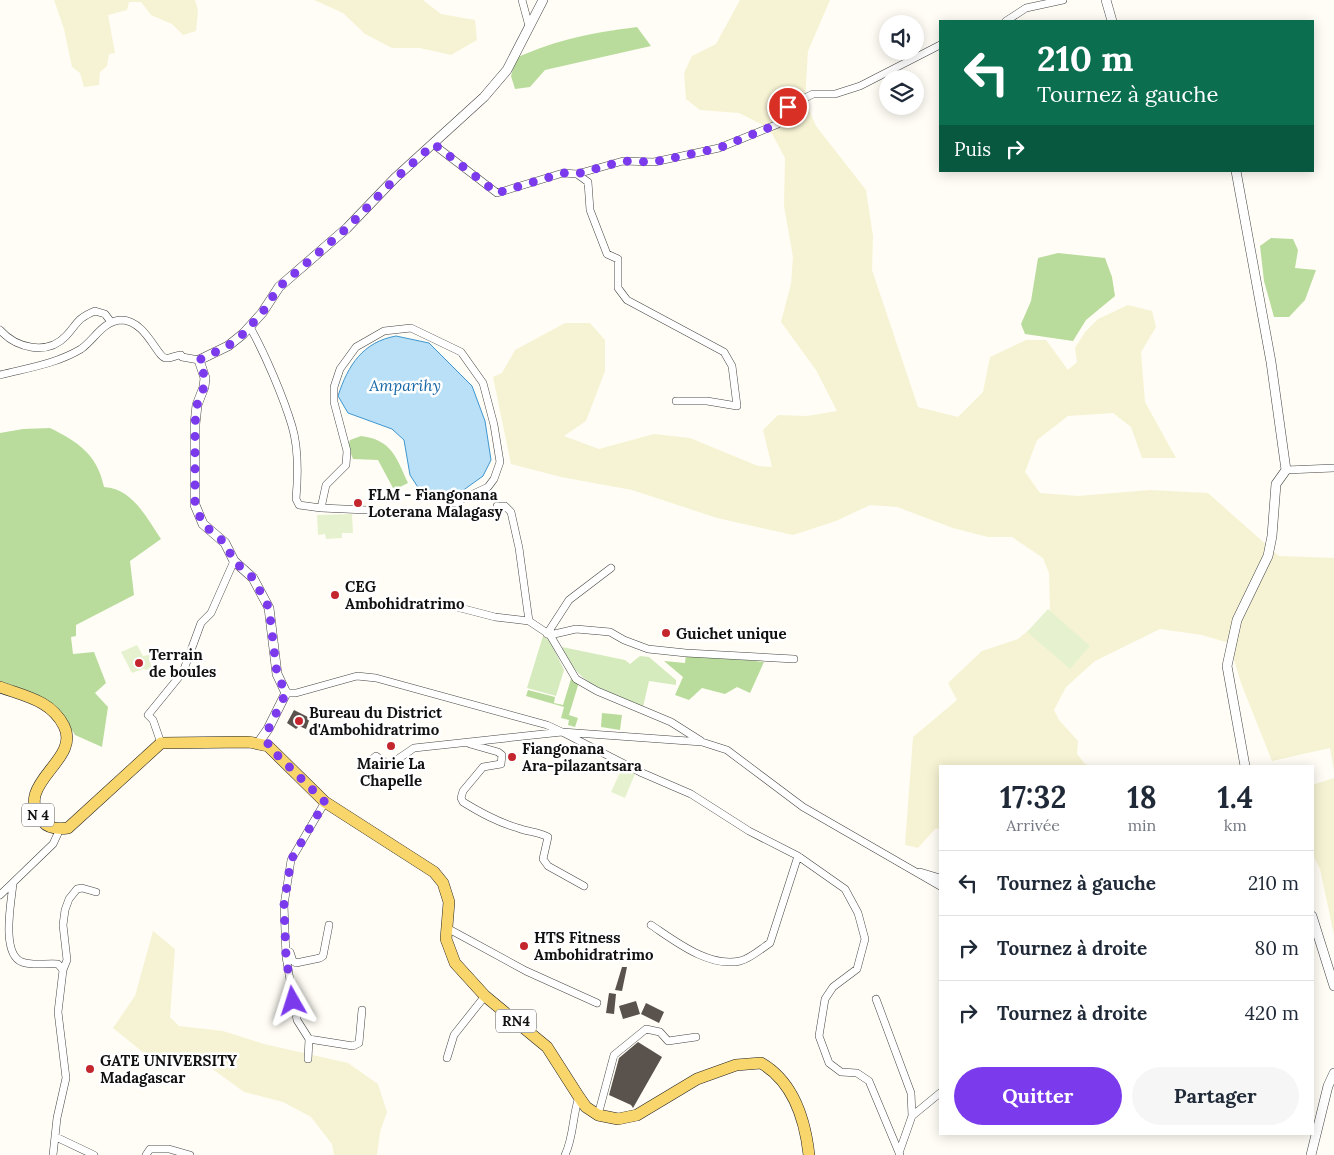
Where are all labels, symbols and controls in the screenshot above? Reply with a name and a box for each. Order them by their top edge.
map controls [879,15,924,115]
button: sound [879,15,924,60]
text: 210 m [1037,36,1134,81]
icon: left [954,40,1019,105]
button: layers [879,70,924,115]
text: Tournez à gauche [1037,80,1218,108]
pin [767,86,809,128]
icon: arrive [774,93,802,121]
icon: right [1001,135,1029,163]
text: Puis [954,137,991,161]
water label: Amparihy [368,375,441,395]
place label: FLM - Fiangonana Loterana Malagasy [368,485,503,521]
marker: FLM - Fiangonana Loterana Malagasy [352,497,364,509]
place label: CEG Ambohidratrimo [345,577,465,613]
marker: CEG Ambohidratrimo [329,589,341,601]
place label: Guichet unique [676,624,786,643]
marker: Guichet unique [660,627,672,639]
place label: Terrain de boules [149,645,216,681]
marker: Terrain de boules [133,657,145,669]
place label: Bureau du District d'Ambohidratrimo [309,703,443,739]
marker: Bureau du District d'Ambohidratrimo [293,715,305,727]
place label: Fiangonana Ara-pilazantsara [522,739,642,775]
marker: Mairie La Chapelle [385,740,397,752]
marker: Fiangonana Ara-pilazantsara [506,751,518,763]
place label: Mairie La Chapelle [357,754,425,790]
text: 17:32 [1000,778,1066,816]
text: 18 [1127,778,1157,816]
text: 1.4 [1218,778,1253,816]
road number: N 4 [22,804,54,826]
text: Arrivée [1006,815,1060,835]
text: min [1128,815,1156,835]
text: km [1224,815,1247,835]
icon: left [954,869,982,897]
text: Tournez à gauche [997,871,1156,895]
text: 210 m [1248,871,1299,895]
place label: HTS Fitness Ambohidratrimo [534,928,654,964]
icon: right [954,934,982,962]
text: Tournez à droite [997,936,1147,960]
text: 80 m [1255,936,1299,960]
marker: HTS Fitness Ambohidratrimo [518,940,530,952]
position arrow [266,974,318,1026]
icon: right [954,999,982,1027]
text: Tournez à droite [997,1001,1147,1025]
text: 420 m [1245,1001,1299,1025]
road number: RN4 [496,1009,536,1032]
place label: GATE UNIVERSITY Madagascar [100,1051,237,1087]
marker: GATE UNIVERSITY Madagascar [84,1063,96,1075]
button: Quitter [954,1067,1122,1125]
button: Partager [1132,1067,1299,1125]

